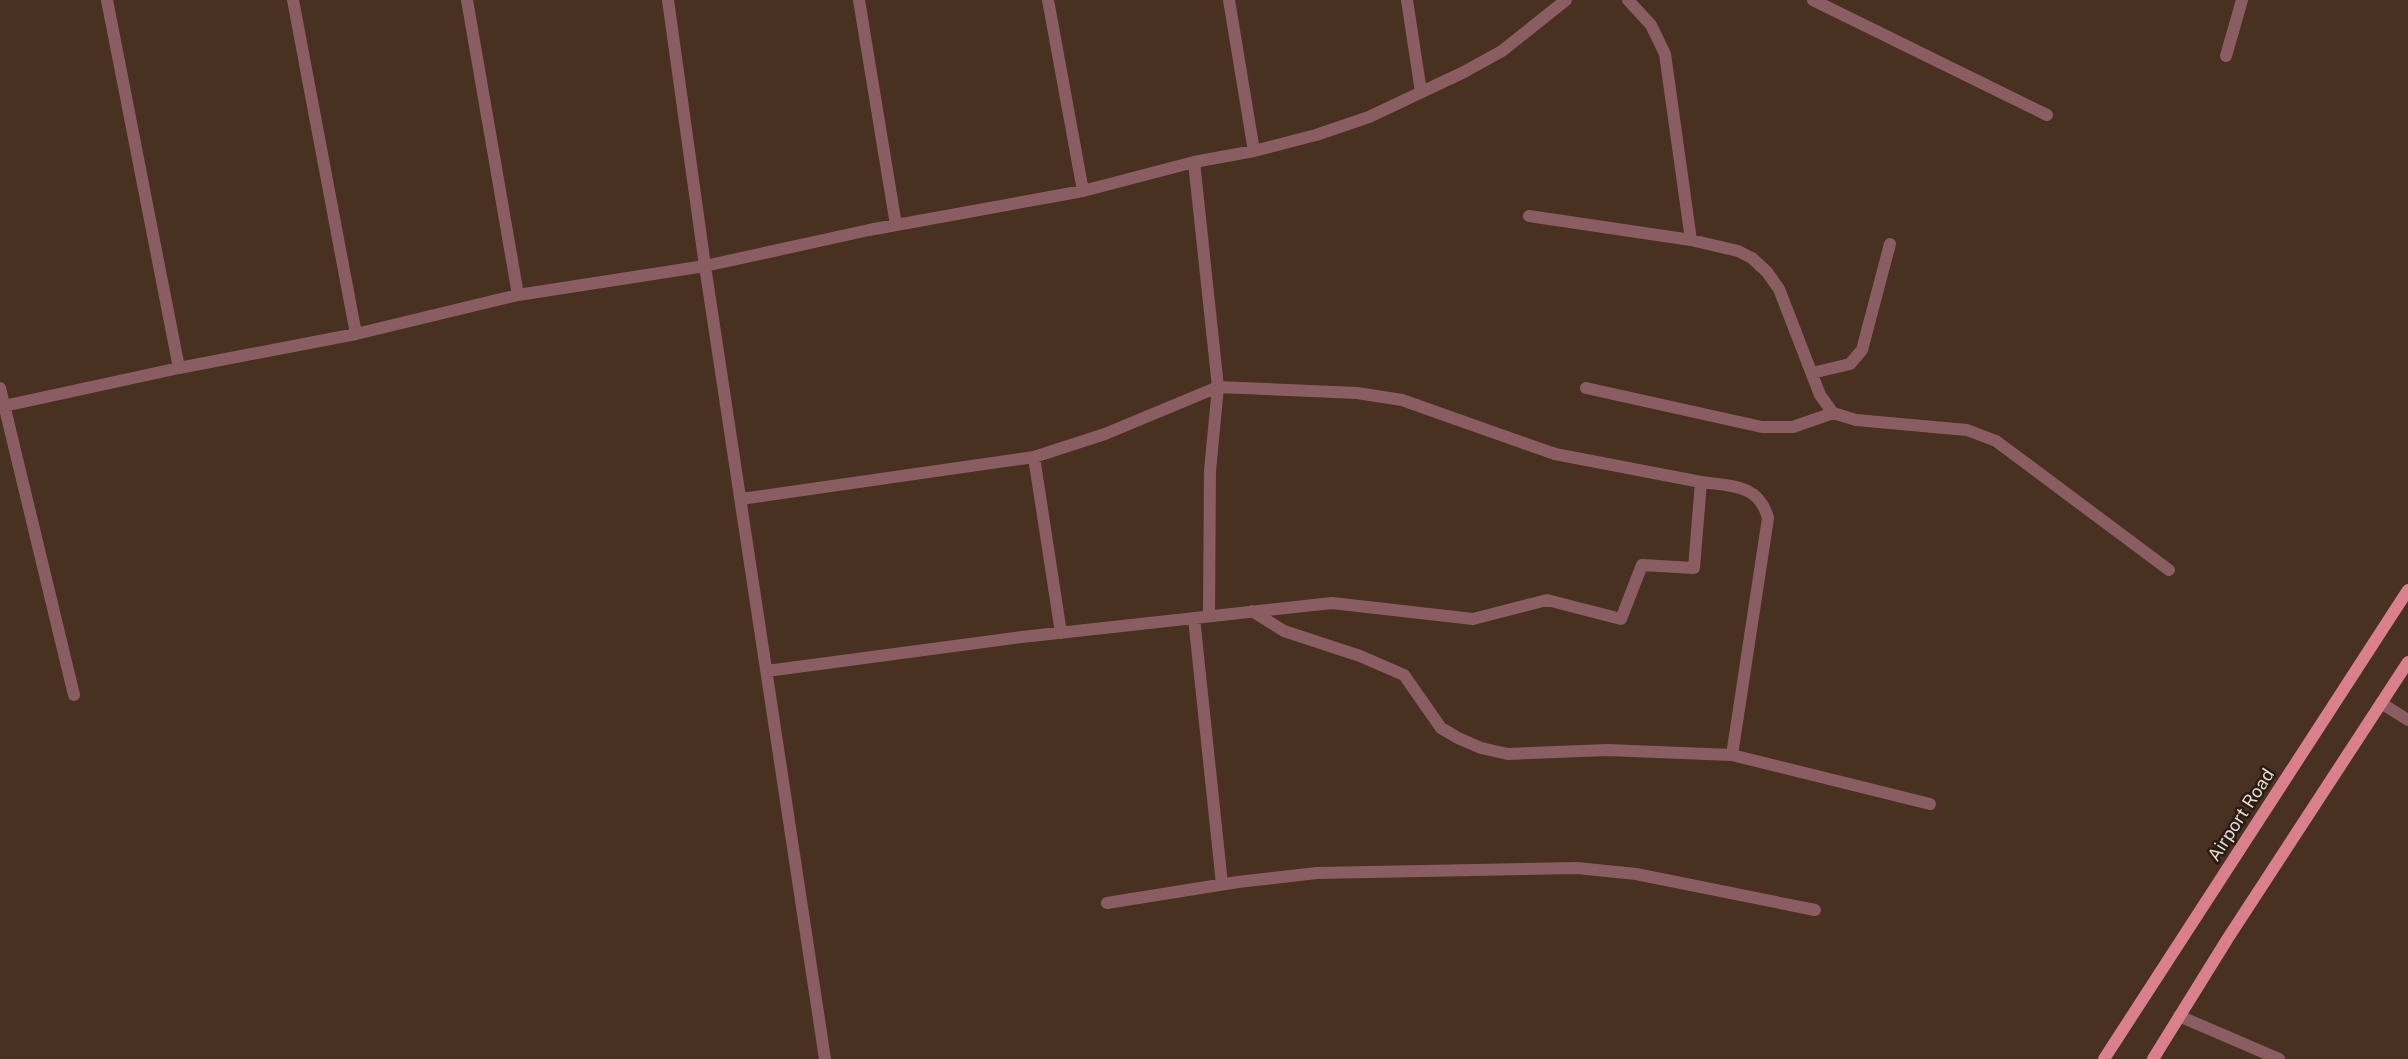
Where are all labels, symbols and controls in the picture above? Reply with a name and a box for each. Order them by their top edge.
street label: Airport Road [2203,765,2278,865]

